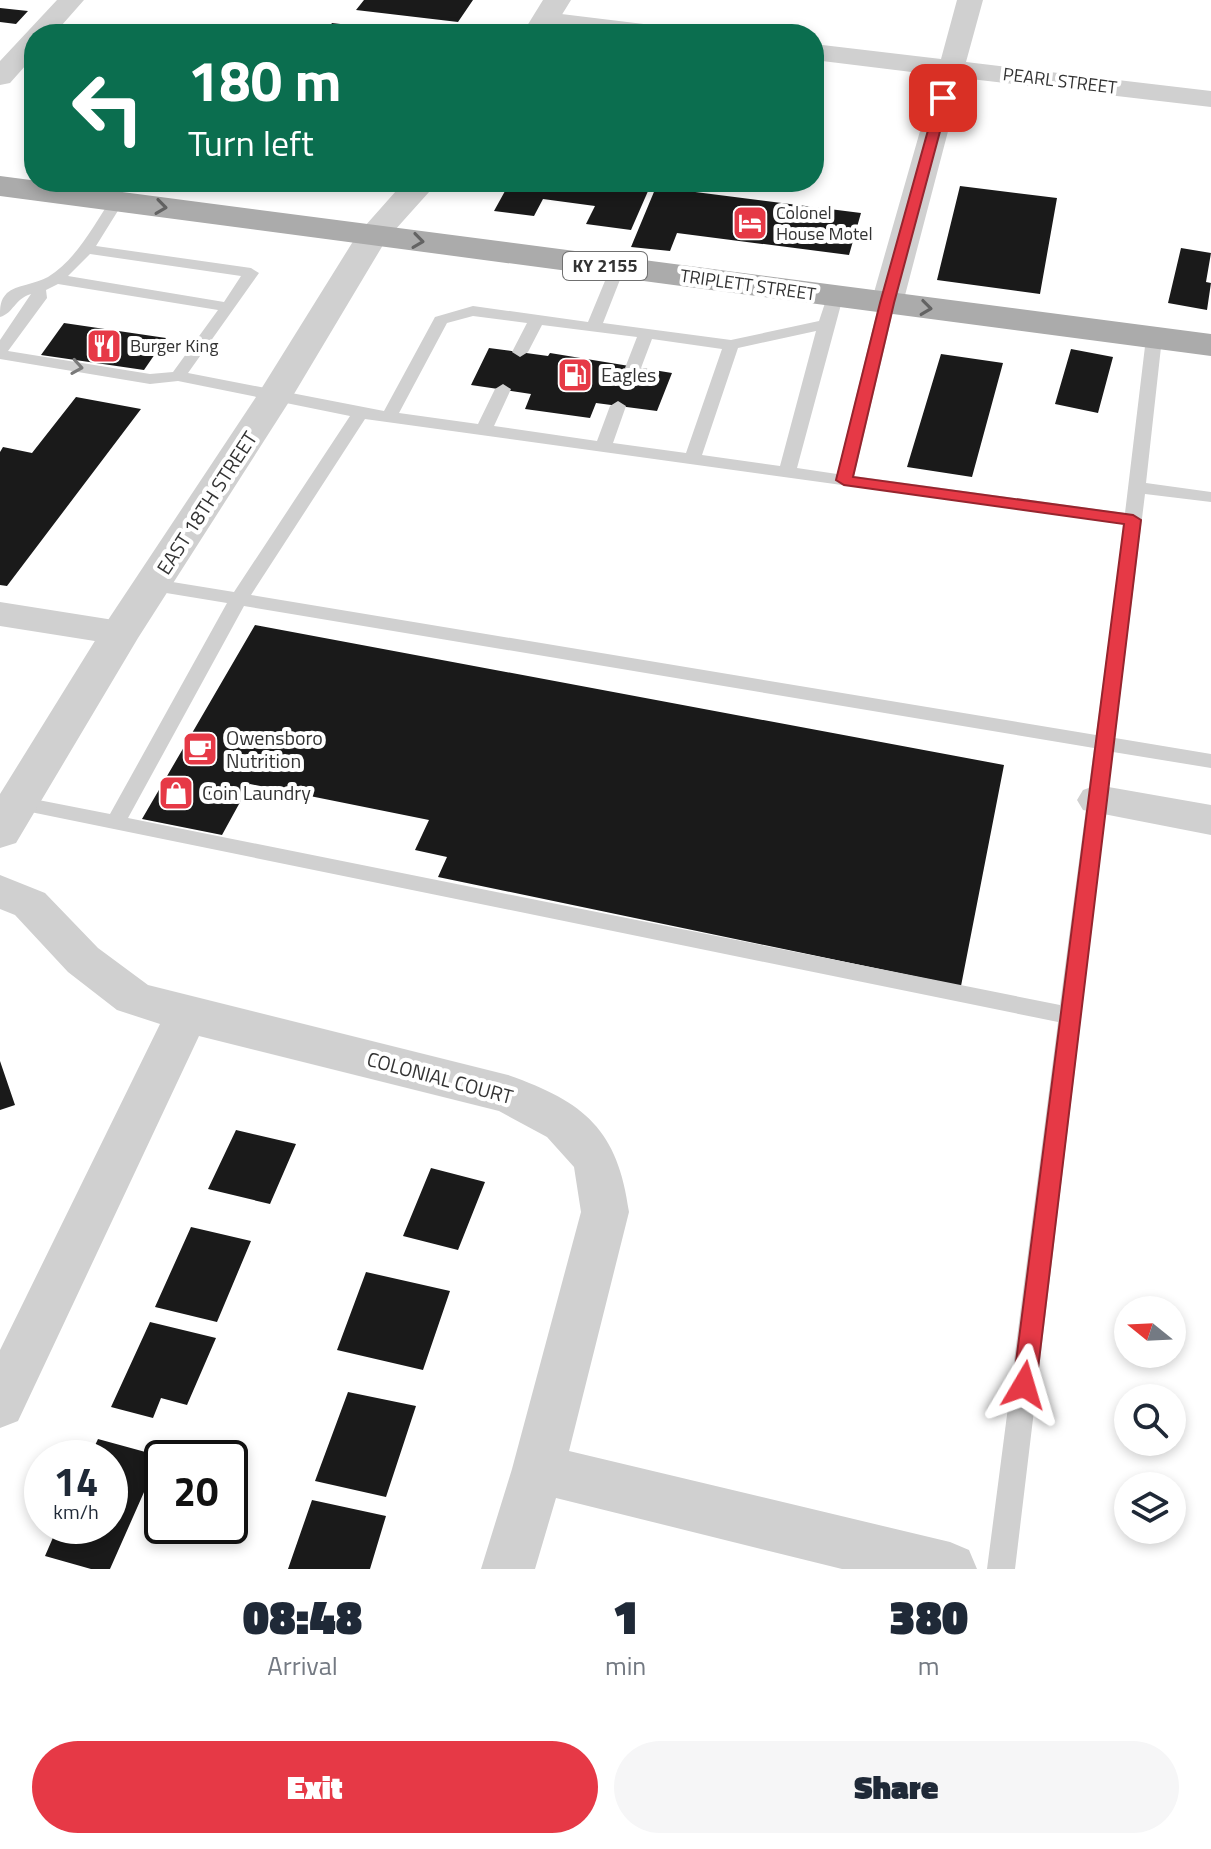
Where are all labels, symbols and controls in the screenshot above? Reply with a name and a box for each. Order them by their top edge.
text: 180 m [188,38,341,123]
icon: left [56,56,160,160]
street label: PEARL STREET [1001,60,1119,101]
pin [909,64,977,132]
icon: arrive [921,76,965,120]
text: Turn left [188,115,314,170]
one-way arrow [154,198,167,215]
place label: Colonel House Motel [776,199,873,247]
hotel icon: Colonel House Motel [731,204,769,242]
one-way arrow [412,232,425,249]
road number: KY 2155 [563,252,647,280]
street label: TRIPLETT STREET [678,262,818,307]
one-way arrow [919,299,933,316]
restaurant icon: Burger King [85,327,123,365]
place label: Burger King [130,332,218,359]
fuel station icon: Eagles [556,356,594,394]
one-way arrow [70,358,84,375]
place label: Eagles [601,359,656,390]
street label: EAST 18TH STREET [148,424,265,581]
place label: Owensboro Nutrition [226,722,323,776]
cafe icon: Owensboro Nutrition [181,730,219,768]
shop icon: Coin Laundry [157,774,195,812]
place label: Coin Laundry [202,777,311,808]
street label: COLONIAL COURT [364,1043,517,1112]
north arrow [1114,1296,1186,1368]
map controls [1114,1296,1186,1544]
position arrow [982,1343,1066,1427]
button: search [1114,1384,1186,1456]
speed limit sign: 20 [144,1440,248,1544]
text: 14 [54,1451,98,1512]
button: layers [1114,1472,1186,1544]
text: km/h [53,1496,99,1527]
text: 08:48 [243,1580,362,1653]
text: 1 [612,1580,639,1653]
text: 380 [889,1580,968,1653]
text: Arrival [267,1646,338,1685]
text: min [605,1646,646,1685]
text: m [918,1646,940,1685]
button: Exit [32,1741,598,1833]
button: Share [614,1741,1179,1833]

